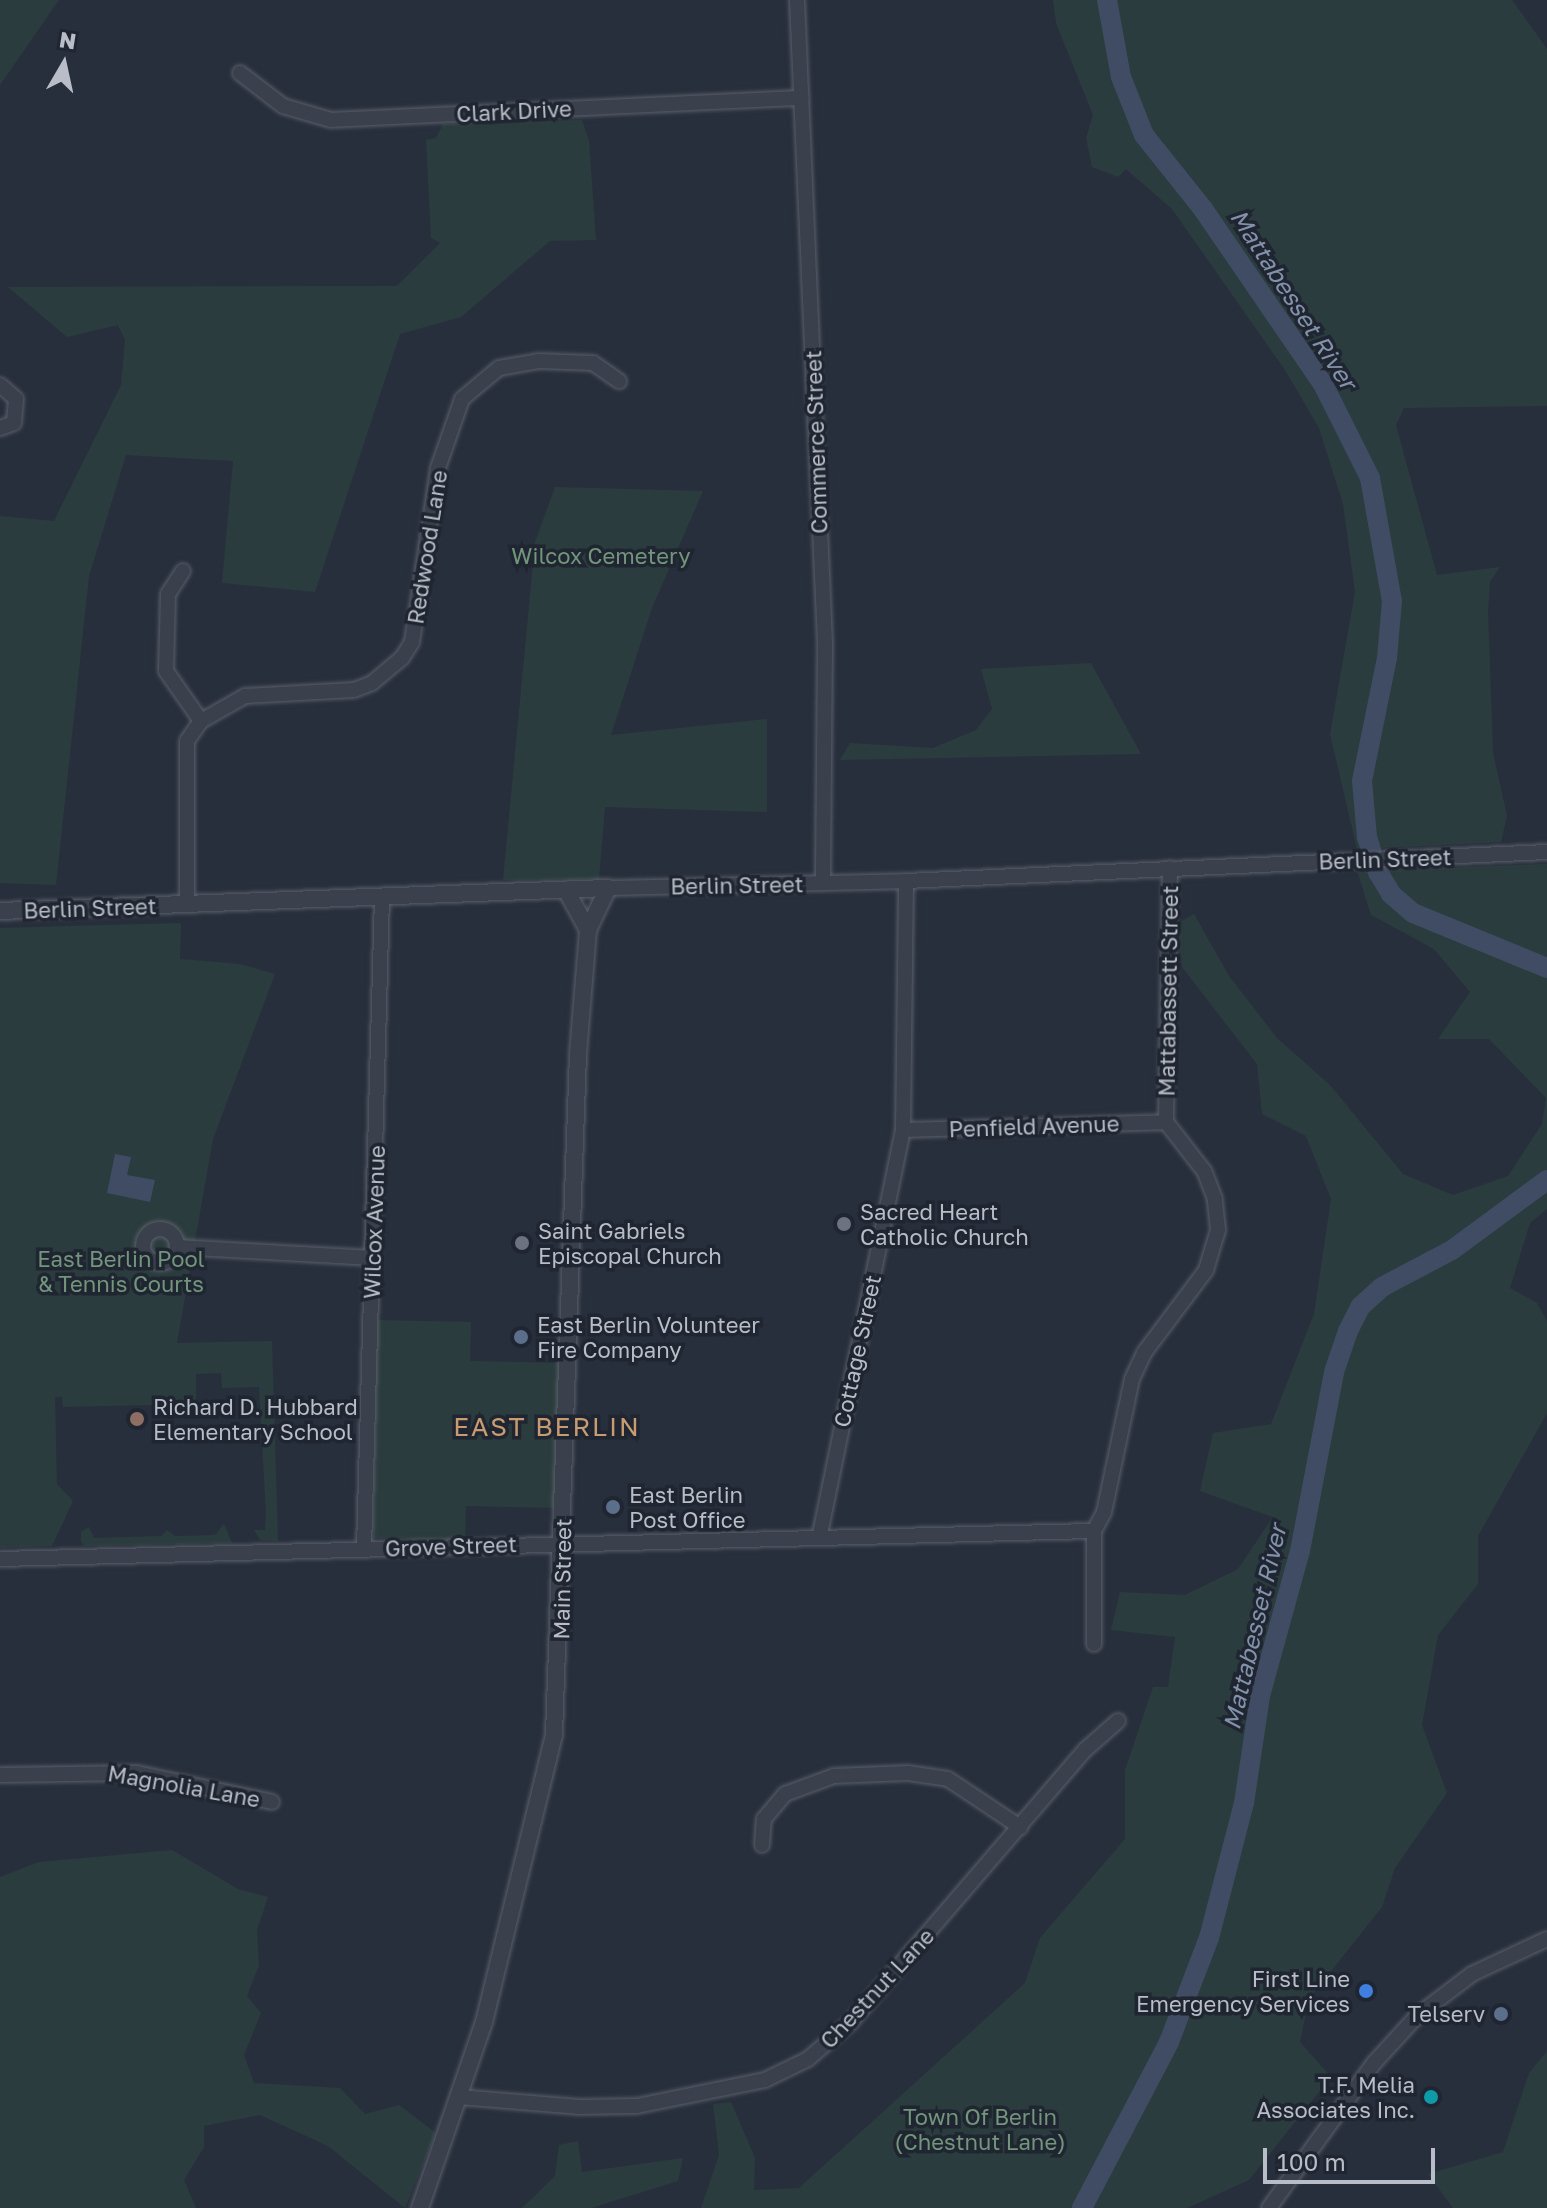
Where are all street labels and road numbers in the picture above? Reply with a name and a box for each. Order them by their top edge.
street label: Clark Drive [456,95,572,127]
street label: Commerce Street [800,350,832,534]
street label: Redwood Lane [402,468,452,626]
street label: Berlin Street [1318,843,1452,875]
street label: Berlin Street [670,871,804,899]
street label: Mattabassett Street [1153,885,1183,1097]
street label: Berlin Street [23,892,157,924]
street label: Penfield Avenue [948,1110,1120,1142]
street label: Wilcox Avenue [358,1145,390,1299]
street label: Cottage Street [828,1273,886,1429]
street label: Main Street [548,1518,576,1640]
street label: Grove Street [385,1531,517,1561]
street label: Magnolia Lane [106,1760,262,1812]
street label: Chestnut Lane [815,1923,939,2053]

